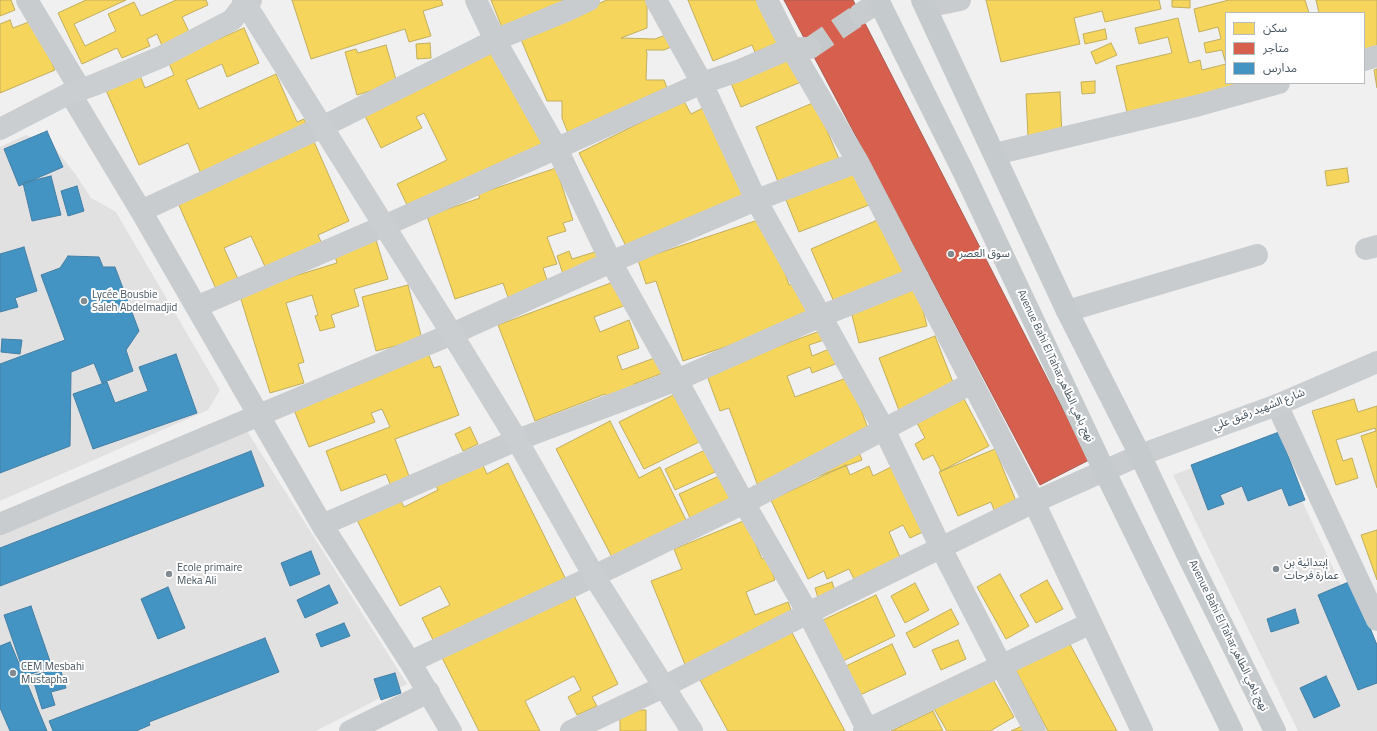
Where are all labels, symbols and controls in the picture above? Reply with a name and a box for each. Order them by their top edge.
legend [1225,12,1365,84]
text: سكن [1263,18,1287,37]
text: متاجر [1263,38,1289,57]
text: مدارس [1263,58,1297,77]
place label: سوق العصر [959,247,1010,261]
marker: سوق العصر [946,249,956,259]
place label: Lycée Bousbie Saleh Abdelmadjid [92,288,177,314]
street label: Avenue Bahi El Tahar,نهج باهي الطاهر [1014,288,1096,444]
marker: Lycée Bousbie Saleh Abdelmadjid [79,296,89,306]
street label: شارع الشهيد رقيق علي [1211,386,1307,434]
place label: إبتدائية بن عمارة فرحات [1284,556,1339,582]
street label: Avenue Bahi El Tahar,نهج باهي الطاهر [1186,558,1270,714]
place label: Ecole primaire Meka Ali [177,561,242,587]
marker: إبتدائية بن عمارة فرحات [1271,564,1281,574]
marker: Ecole primaire Meka Ali [164,569,174,579]
place label: CEM Mesbahi Mustapha [21,660,84,686]
marker: CEM Mesbahi Mustapha [8,668,18,678]

